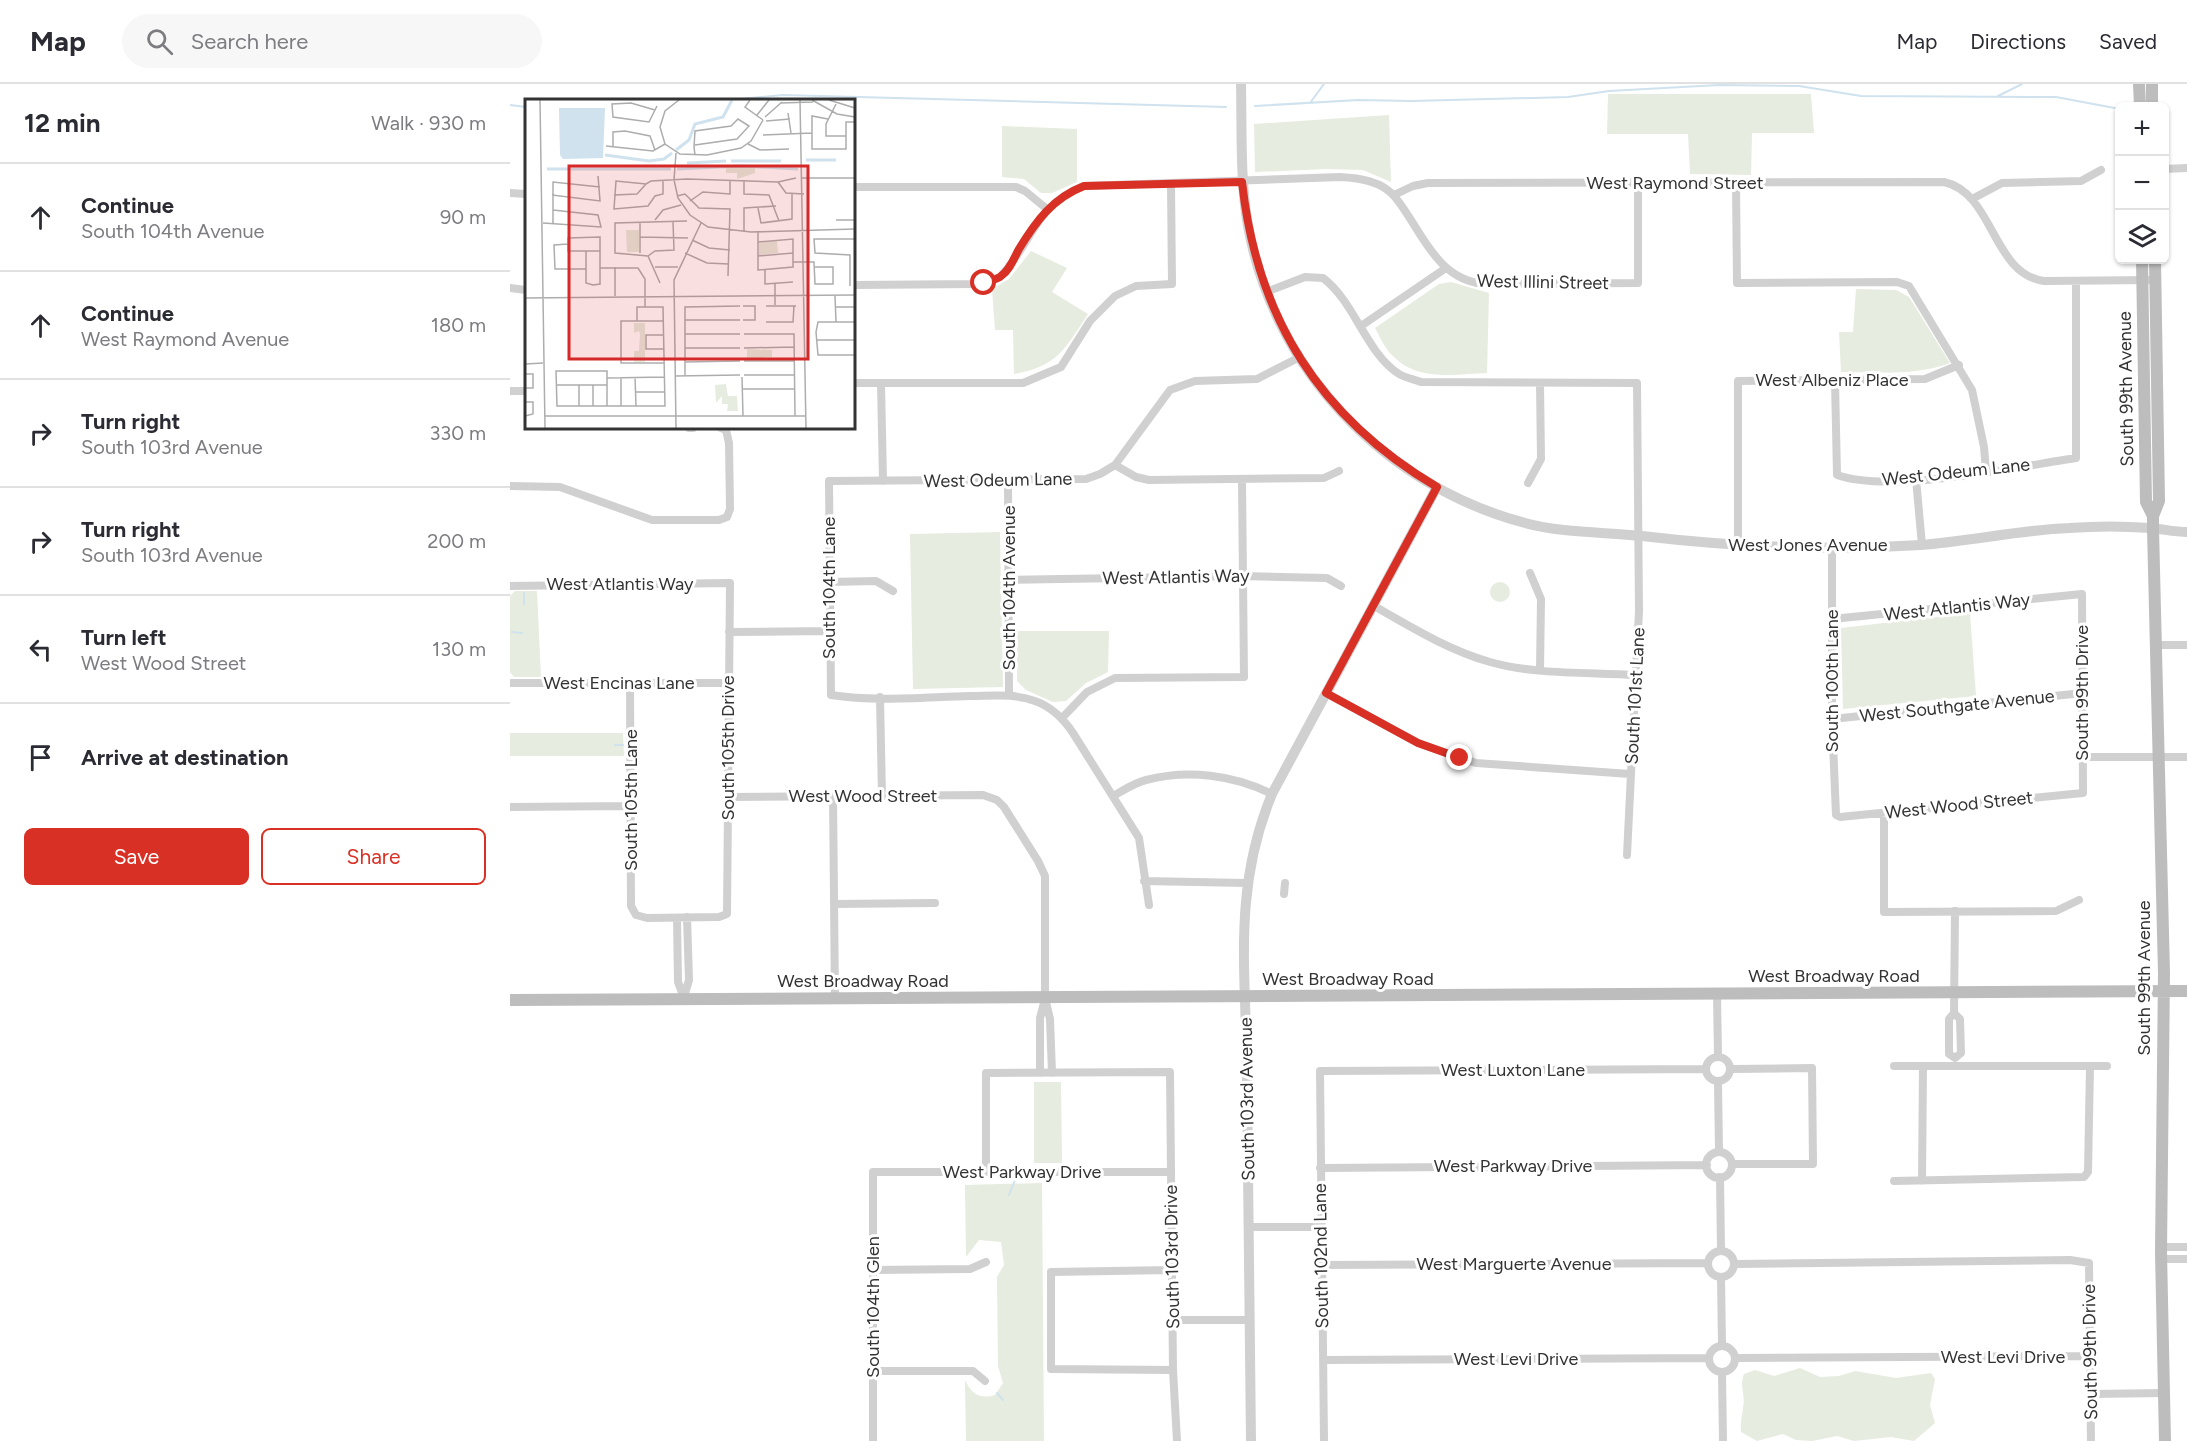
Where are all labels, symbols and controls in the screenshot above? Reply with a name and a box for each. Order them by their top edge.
search box [122,14,542,68]
text: Map [30,24,86,58]
icon: search [143,25,176,58]
text: Search here [191,28,308,55]
text: Map [1896,29,1937,54]
text: Directions [1970,29,2066,54]
text: Saved [2099,29,2157,54]
inset map [525,99,855,429]
map controls [2115,102,2169,264]
button: + [2115,102,2169,156]
text: 12 min [24,107,100,139]
text: Walk · 930 m [371,111,486,135]
button: − [2115,156,2169,210]
street label: West Raymond Street [1587,172,1764,194]
text: Continue [81,192,174,219]
icon: ahead [24,201,57,234]
text: 90 m [440,205,486,229]
button: layers [2115,210,2169,264]
text: South 104th Avenue [81,219,265,243]
route start [970,269,996,295]
street label: West Illini Street [1477,270,1609,294]
text: Continue [81,300,174,327]
icon: ahead [24,309,57,342]
street label: South 99th Avenue [2114,311,2138,467]
text: 180 m [431,313,486,337]
text: West Raymond Avenue [81,327,289,351]
street label: West Albeniz Place [1755,369,1909,391]
text: Turn right [81,408,180,435]
icon: right [24,417,57,450]
text: 330 m [429,421,486,445]
text: South 103rd Avenue [81,435,263,459]
street label: West Odeum Lane [1881,453,2031,491]
street label: West Odeum Lane [924,468,1073,492]
street label: South 104th Avenue [998,505,1020,671]
text: Turn right [81,516,180,543]
street label: South 104th Lane [818,516,840,659]
icon: right [24,525,57,558]
text: 200 m [427,529,486,553]
street label: West Jones Avenue [1728,534,1888,556]
text: South 103rd Avenue [81,543,263,567]
street label: West Atlantis Way [1102,565,1250,589]
street label: West Atlantis Way [546,573,694,595]
street label: West Atlantis Way [1883,588,2032,626]
street label: South 100th Lane [1821,609,1843,753]
text: Turn left [81,624,167,651]
street label: South 99th Drive [2071,625,2093,761]
street label: South 101st Lane [1620,627,1650,765]
icon: left [24,633,57,666]
text: 130 m [432,637,486,661]
text: West Wood Street [81,651,246,675]
street label: West Encinas Lane [543,672,695,694]
street label: South 105th Drive [717,675,739,821]
street label: West Southgate Avenue [1858,685,2056,727]
street label: South 105th Lane [620,729,642,871]
icon: arrive [24,741,57,774]
text: Arrive at destination [81,744,289,771]
route end [1446,744,1472,770]
street label: West Wood Street [789,785,938,807]
street label: West Wood Street [1884,786,2034,824]
button: Save [24,828,249,885]
button: Share [261,828,486,885]
street label: South 99th Avenue [2133,900,2155,1056]
street label: West Broadway Road [1748,965,1920,987]
street label: West Broadway Road [1262,968,1434,990]
street label: West Broadway Road [777,970,949,992]
street label: South 103rd Avenue [1235,1017,1259,1181]
street label: West Luxton Lane [1441,1059,1585,1081]
street label: West Parkway Drive [1434,1155,1593,1177]
street label: West Parkway Drive [943,1161,1102,1183]
street label: South 102nd Lane [1309,1183,1333,1329]
street label: South 103rd Drive [1160,1185,1184,1329]
street label: South 104th Glen [862,1236,884,1378]
street label: West Marguerte Avenue [1417,1253,1612,1275]
street label: South 99th Drive [2078,1284,2102,1420]
street label: West Levi Drive [1941,1346,2065,1368]
street label: West Levi Drive [1454,1348,1578,1370]

